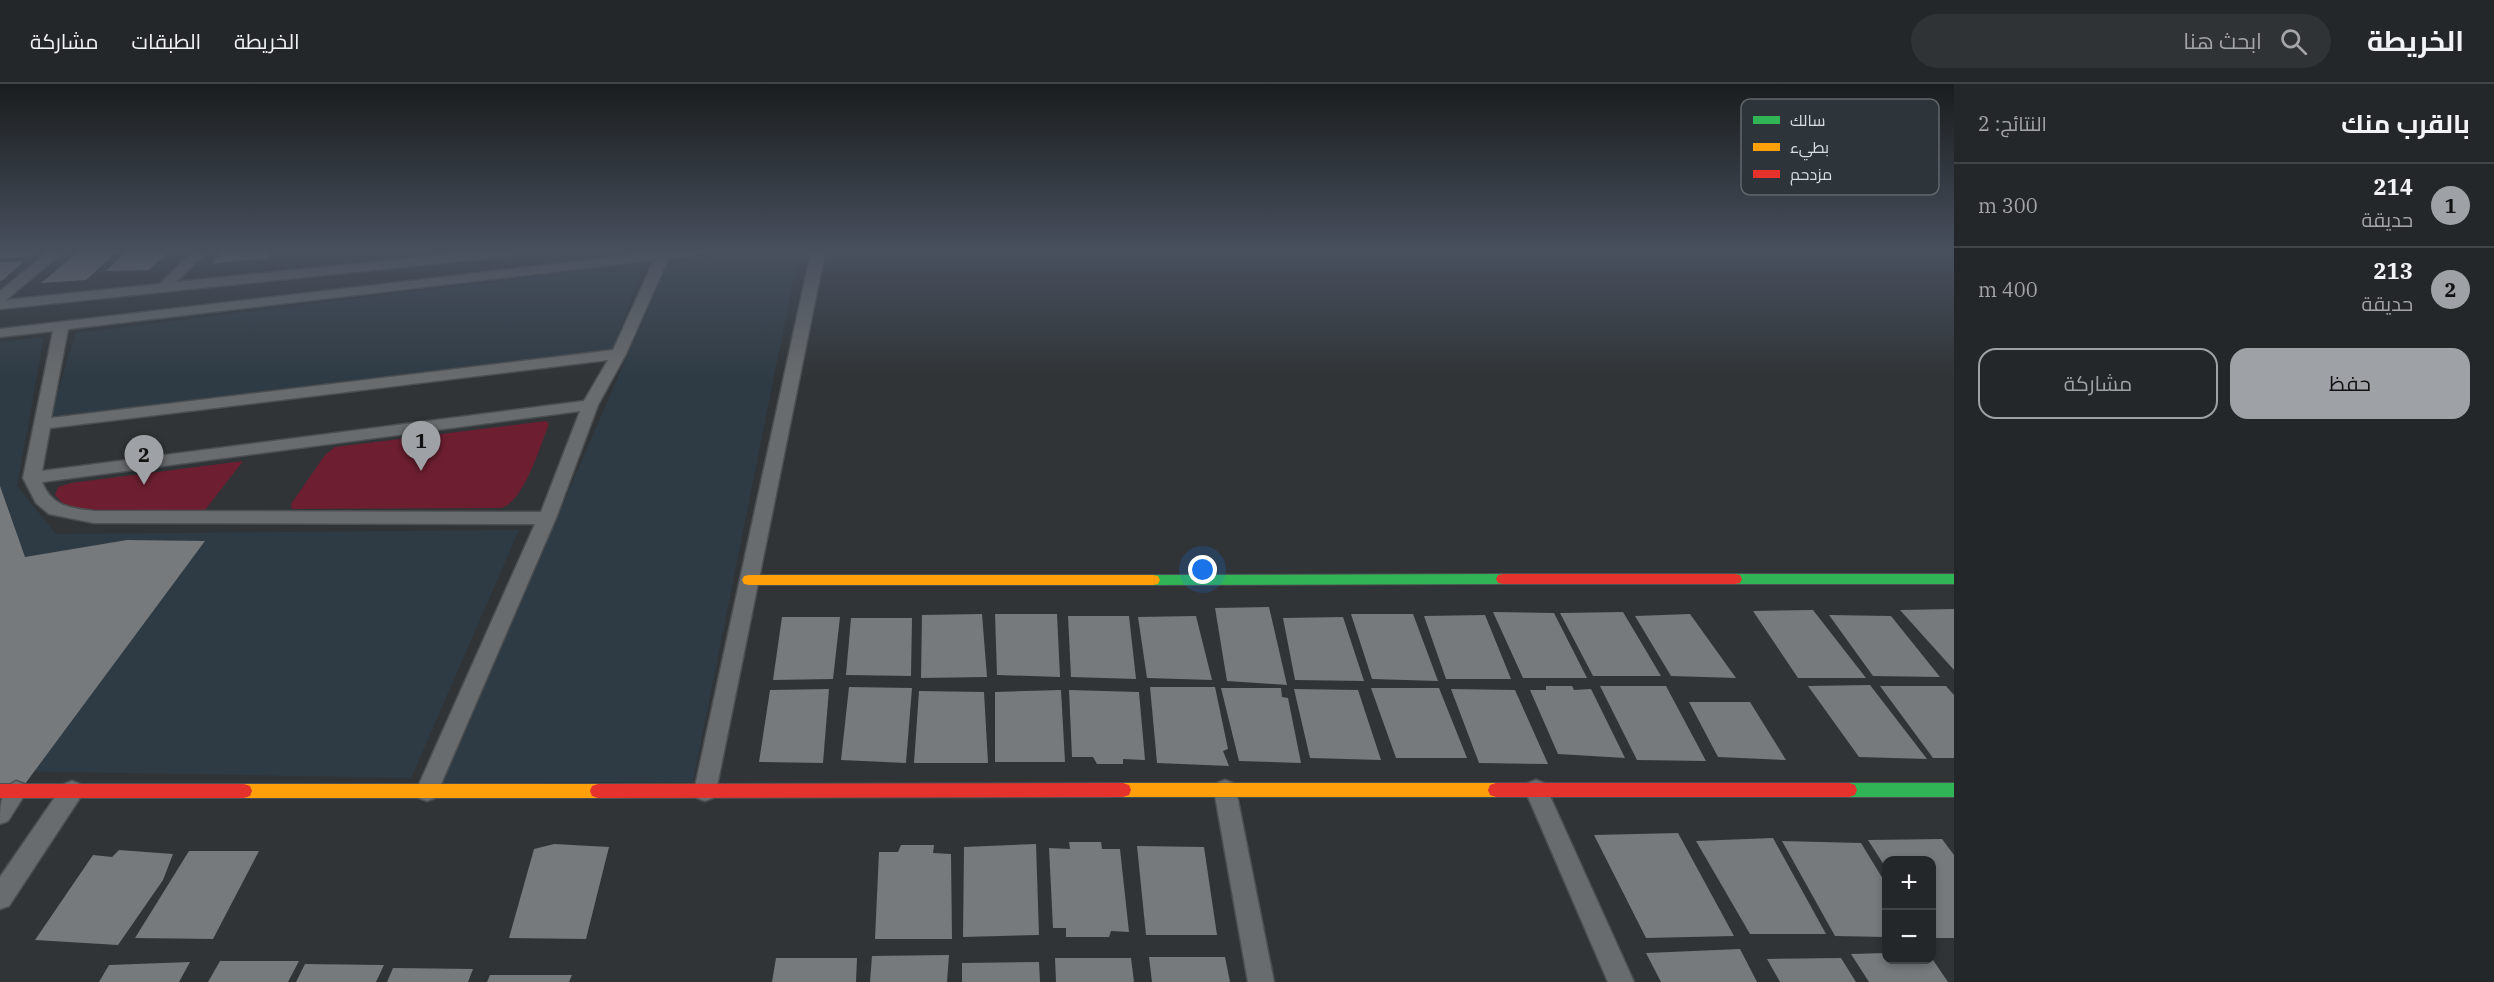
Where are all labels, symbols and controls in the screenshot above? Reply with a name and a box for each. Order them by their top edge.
search box [1911,14,2331,68]
text: الخريطة [2367,22,2464,59]
icon: search [2277,25,2310,58]
text: ابحث هنا [2183,26,2262,55]
text: مشاركة [30,27,99,55]
text: الطبقات [132,27,201,55]
text: الخريطة [234,27,300,55]
legend [1741,99,1939,195]
text: بالقرب منك [2341,106,2470,140]
text: سالك [1790,110,1825,130]
text: النتائج: 2 [1978,110,2047,137]
text: بطيء [1790,137,1829,161]
text: مزدحم [1790,164,1832,186]
text: 214 [2373,172,2413,201]
text: 300 m [1978,192,2038,219]
text: 1 [2445,192,2457,219]
text: حديقة [2362,206,2413,233]
text: 213 [2373,256,2413,285]
text: 400 m [1978,276,2038,303]
text: 2 [2445,276,2457,303]
text: حديقة [2362,290,2413,317]
button: مشاركة [1978,348,2218,419]
button: حفظ [2230,348,2470,419]
pin: 1 [402,422,440,471]
pin: 2 [124,436,164,485]
your location [1188,555,1217,584]
map controls [1882,856,1936,964]
button: + [1882,856,1936,910]
button: − [1882,910,1936,964]

